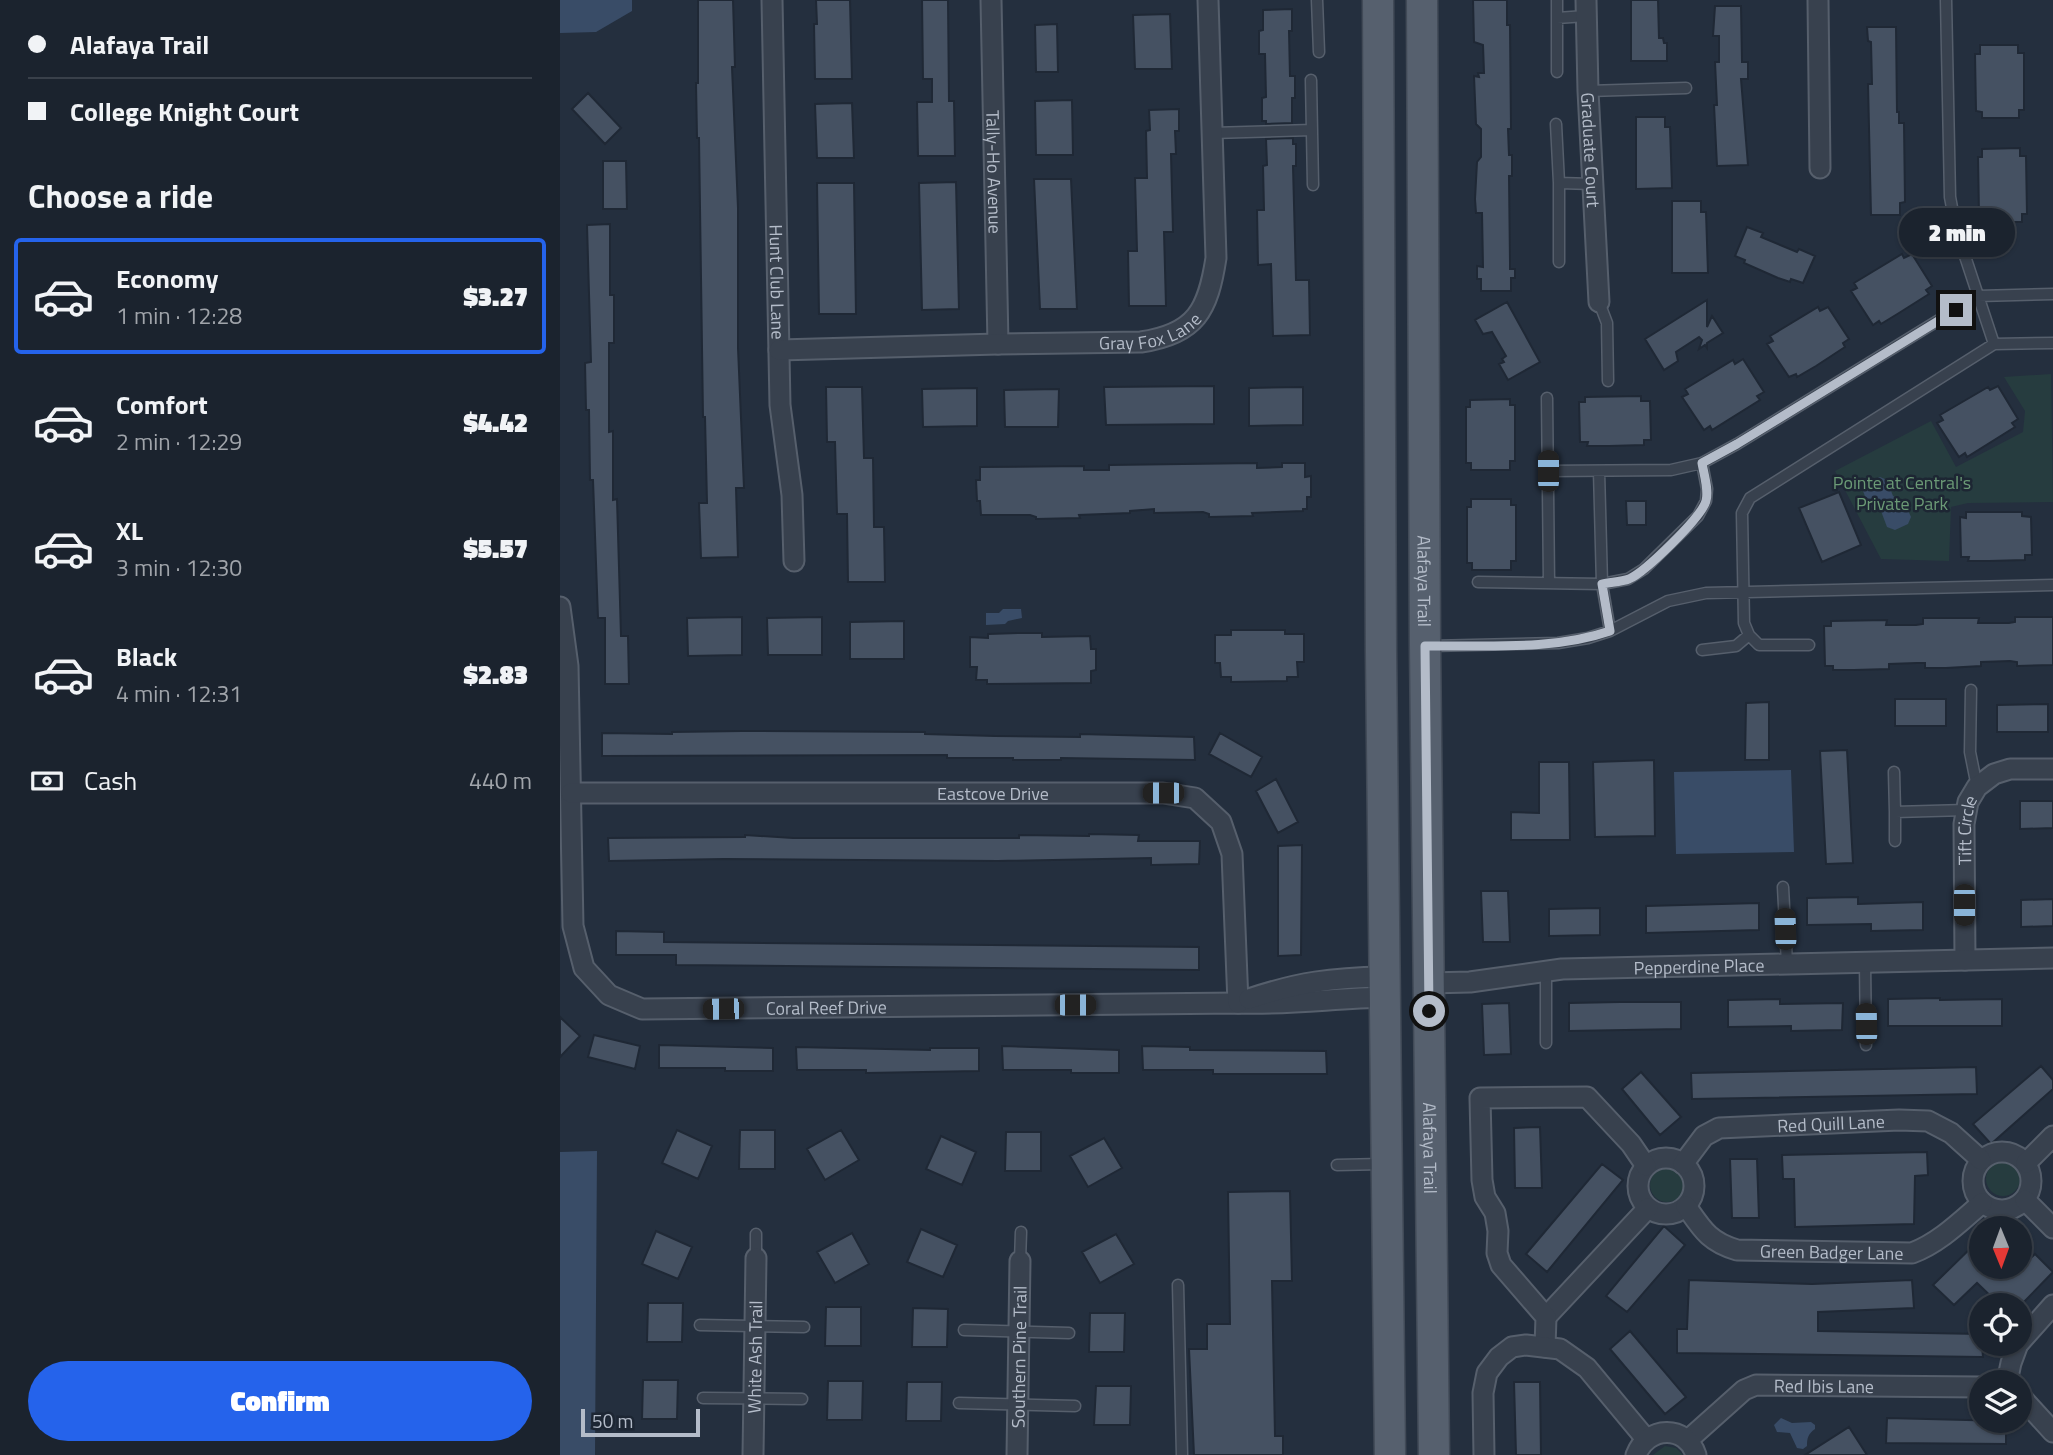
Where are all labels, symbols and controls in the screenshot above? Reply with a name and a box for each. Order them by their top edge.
text: Alafaya Trail [70,25,209,64]
text: College Knight Court [70,92,299,131]
street label: Graduate Court [1575,92,1608,209]
street label: Tally-Ho Avenue [980,110,1009,234]
text: Choose a ride [28,172,213,220]
callout: 2 min [1898,208,2014,258]
text: 2 min [1928,215,1986,250]
street label: Hunt Club Lane [763,224,792,340]
text: Economy [116,259,218,298]
icon: car [32,265,95,328]
text: $3.27 [463,277,528,316]
route end [1940,294,1972,326]
text: 1 min · 12:28 [116,298,242,333]
street label: Gray Fox Lane [1099,306,1207,356]
text: Comfort [116,385,208,424]
icon: car [32,391,95,454]
text: $4.42 [463,403,528,442]
text: 2 min · 12:29 [116,424,242,459]
car [1538,450,1559,492]
park label: Pointe at Central's Private Park [1833,469,1971,517]
text: XL [116,511,143,550]
icon: car [32,517,95,580]
text: $5.57 [463,529,528,568]
street label: Alafaya Trail [1411,535,1438,627]
text: 3 min · 12:30 [116,550,242,585]
text: Black [116,637,177,676]
icon: car [32,643,95,706]
text: $2.83 [463,655,528,694]
text: 4 min · 12:31 [116,676,242,711]
text: Cash [84,761,137,800]
icon: cash [28,762,66,800]
text: 440 m [469,763,532,798]
street label: Eastcove Drive [937,780,1049,807]
car [1143,783,1185,804]
street label: Tift Circle [1950,789,1983,865]
car [1954,884,1975,926]
car [1774,908,1797,950]
street label: Pepperdine Place [1633,951,1765,981]
street label: Coral Reef Drive [766,993,887,1021]
car [1055,995,1097,1016]
route start [1413,995,1445,1027]
car [702,998,745,1020]
car [1856,1003,1877,1045]
street label: Alafaya Trail [1417,1102,1445,1194]
street label: Red Quill Lane [1777,1107,1885,1139]
north arrow [1969,1216,2032,1279]
map controls [1969,1216,2032,1433]
street label: Green Badger Lane [1760,1237,1904,1266]
street label: Southern Pine Trail [1004,1286,1033,1428]
button: locate [1969,1293,2032,1356]
street label: White Ash Trail [740,1300,769,1414]
button: Confirm [28,1361,532,1441]
button: layers [1969,1370,2032,1433]
street label: Red Ibis Lane [1774,1372,1874,1400]
scale bar [581,1406,700,1438]
text: 50 m [592,1406,633,1435]

